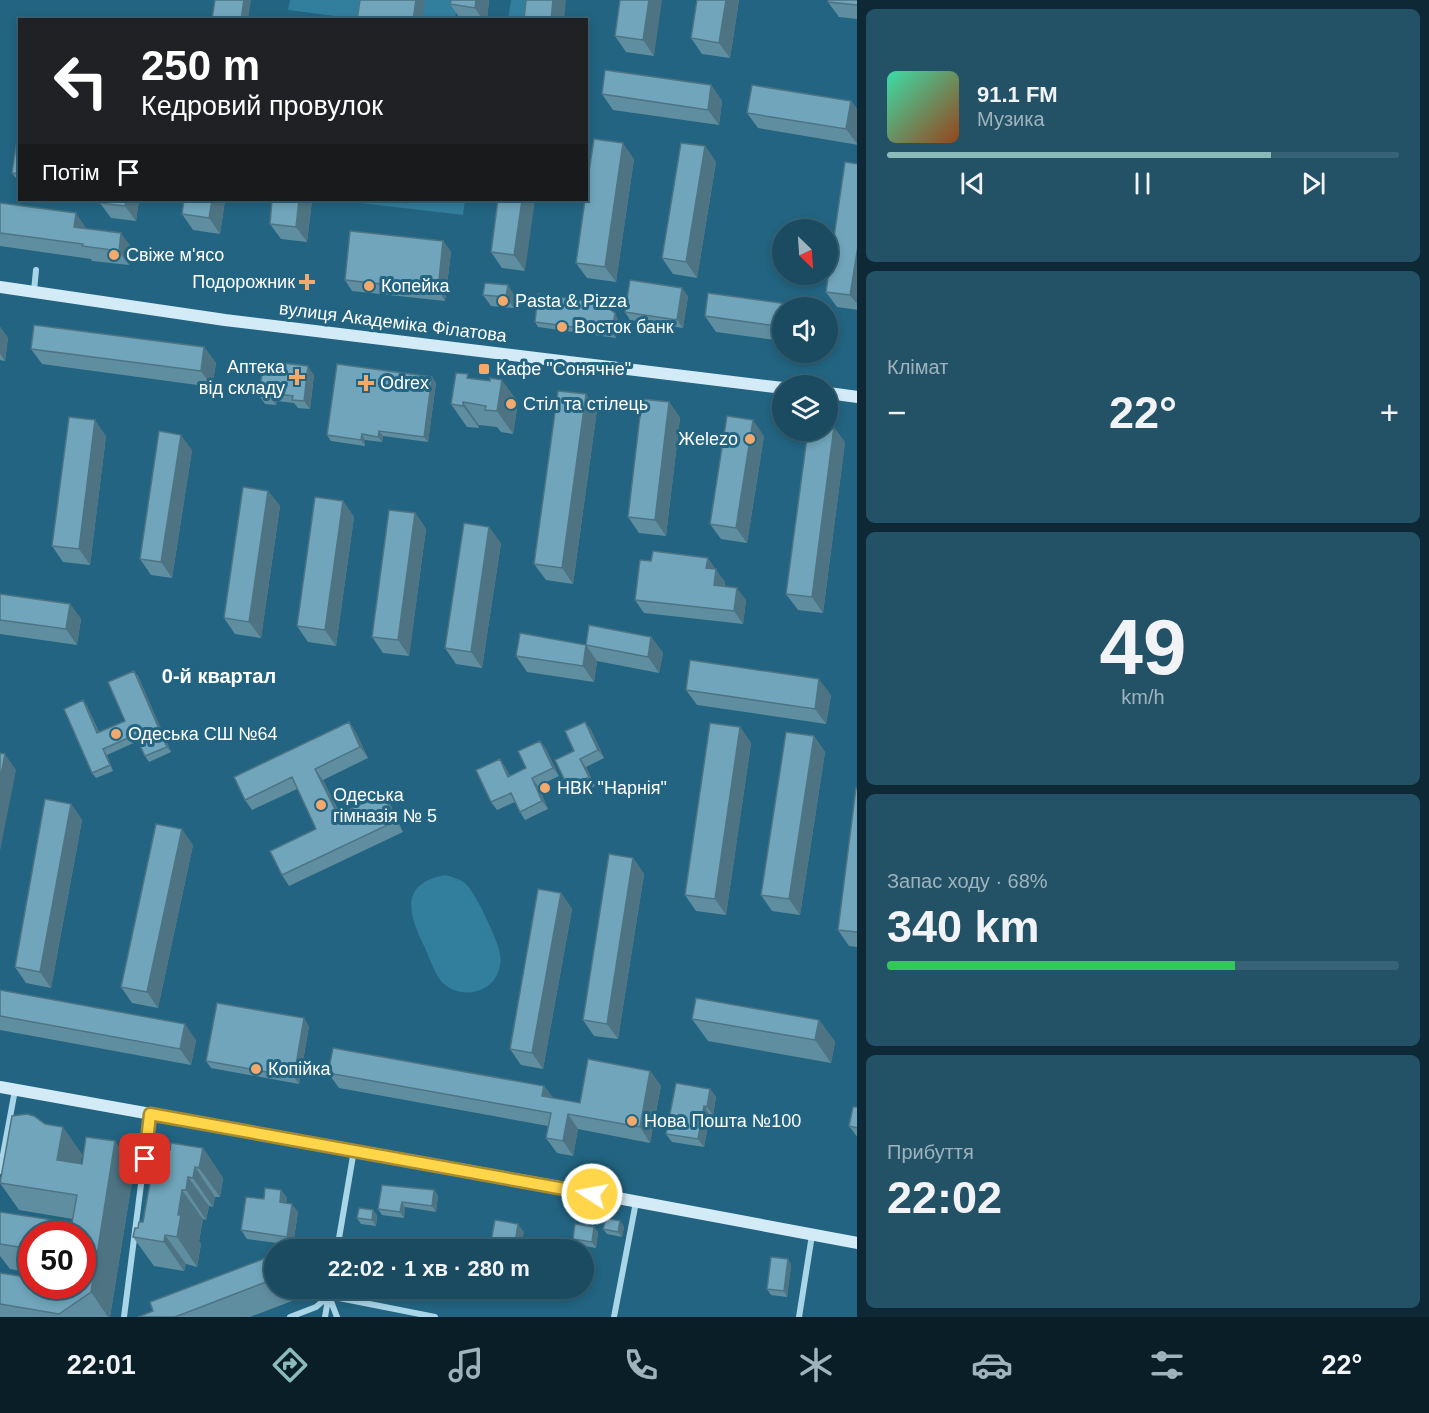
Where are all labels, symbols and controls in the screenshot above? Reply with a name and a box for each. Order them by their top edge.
icon: left [42,42,120,120]
text: 250 m [141,42,260,89]
text: 91.1 FM [977,82,1058,107]
text: Кедровий провулок [141,91,383,121]
text: Музика [977,108,1045,130]
icon: arrive [112,156,145,189]
text: Потім [42,160,100,185]
icon: previous [956,167,989,200]
icon: pause [1126,167,1159,200]
icon: next [1297,167,1330,200]
north arrow [772,219,838,285]
map controls [772,219,838,441]
place label: Свіже м'ясо [126,245,224,265]
marker: Свіже м'ясо [107,248,121,262]
place label: Подорожник [192,272,295,292]
marker: Подорожник [300,275,314,289]
place label: Копейка [381,276,451,296]
marker: Копейка [362,279,376,293]
place label: Pasta & Pizza [515,291,628,311]
marker: Pasta & Pizza [496,294,510,308]
button: sound [772,297,838,363]
street label: вулиця Академіка Філатова [278,298,509,346]
place label: Восток банк [574,317,674,337]
marker: Восток банк [555,320,569,334]
text: Клімат [887,356,948,378]
place label: Аптека від складу [199,357,286,398]
place label: Кафе "Сонячне" [496,359,631,379]
marker: Кафе "Сонячне" [477,362,491,376]
marker: Аптека від складу [290,370,304,384]
place label: Odrex [380,373,429,393]
marker: Odrex [357,374,375,392]
button: layers [772,375,838,441]
text: 22° [1109,387,1177,438]
place label: Стіл та стілець [523,394,648,414]
text: − [887,394,906,431]
text: + [1380,394,1399,431]
marker: Стіл та стілець [504,397,518,411]
place label: Жelezo [678,429,738,449]
marker: Жelezo [743,432,757,446]
text: 49 [1100,603,1186,691]
district label: 0-й квартал [162,665,276,687]
text: km/h [1121,686,1165,708]
place label: Одеська СШ №64 [128,724,278,744]
marker: Одеська СШ №64 [109,727,123,741]
place label: НВК "Нарнія" [557,778,667,798]
marker: НВК "Нарнія" [538,781,552,795]
place label: Одеська гімназія № 5 [333,785,437,826]
marker: Одеська гімназія № 5 [314,798,328,812]
text: Запас ходу · 68% [887,870,1048,892]
text: 340 km [887,901,1040,952]
place label: Копійка [268,1059,332,1079]
marker: Копійка [249,1062,263,1076]
place label: Нова Пошта №100 [644,1111,801,1131]
marker: Нова Пошта №100 [625,1114,639,1128]
pin [119,1133,170,1184]
text: Прибуття [887,1141,974,1163]
icon: arrive [128,1142,161,1175]
position arrow [560,1162,624,1226]
text: 22:02 [887,1172,1002,1223]
speed limit sign: 50 [18,1221,96,1299]
text: 22:02 · 1 хв · 280 m [328,1256,530,1281]
icon: directions [269,1344,311,1386]
icon: music [445,1344,487,1386]
icon: phone [620,1344,662,1386]
icon: climate [795,1344,837,1386]
icon: car [971,1344,1013,1386]
icon: filters [1146,1344,1188,1386]
text: 22:01 [67,1350,136,1380]
text: 22° [1321,1350,1362,1380]

